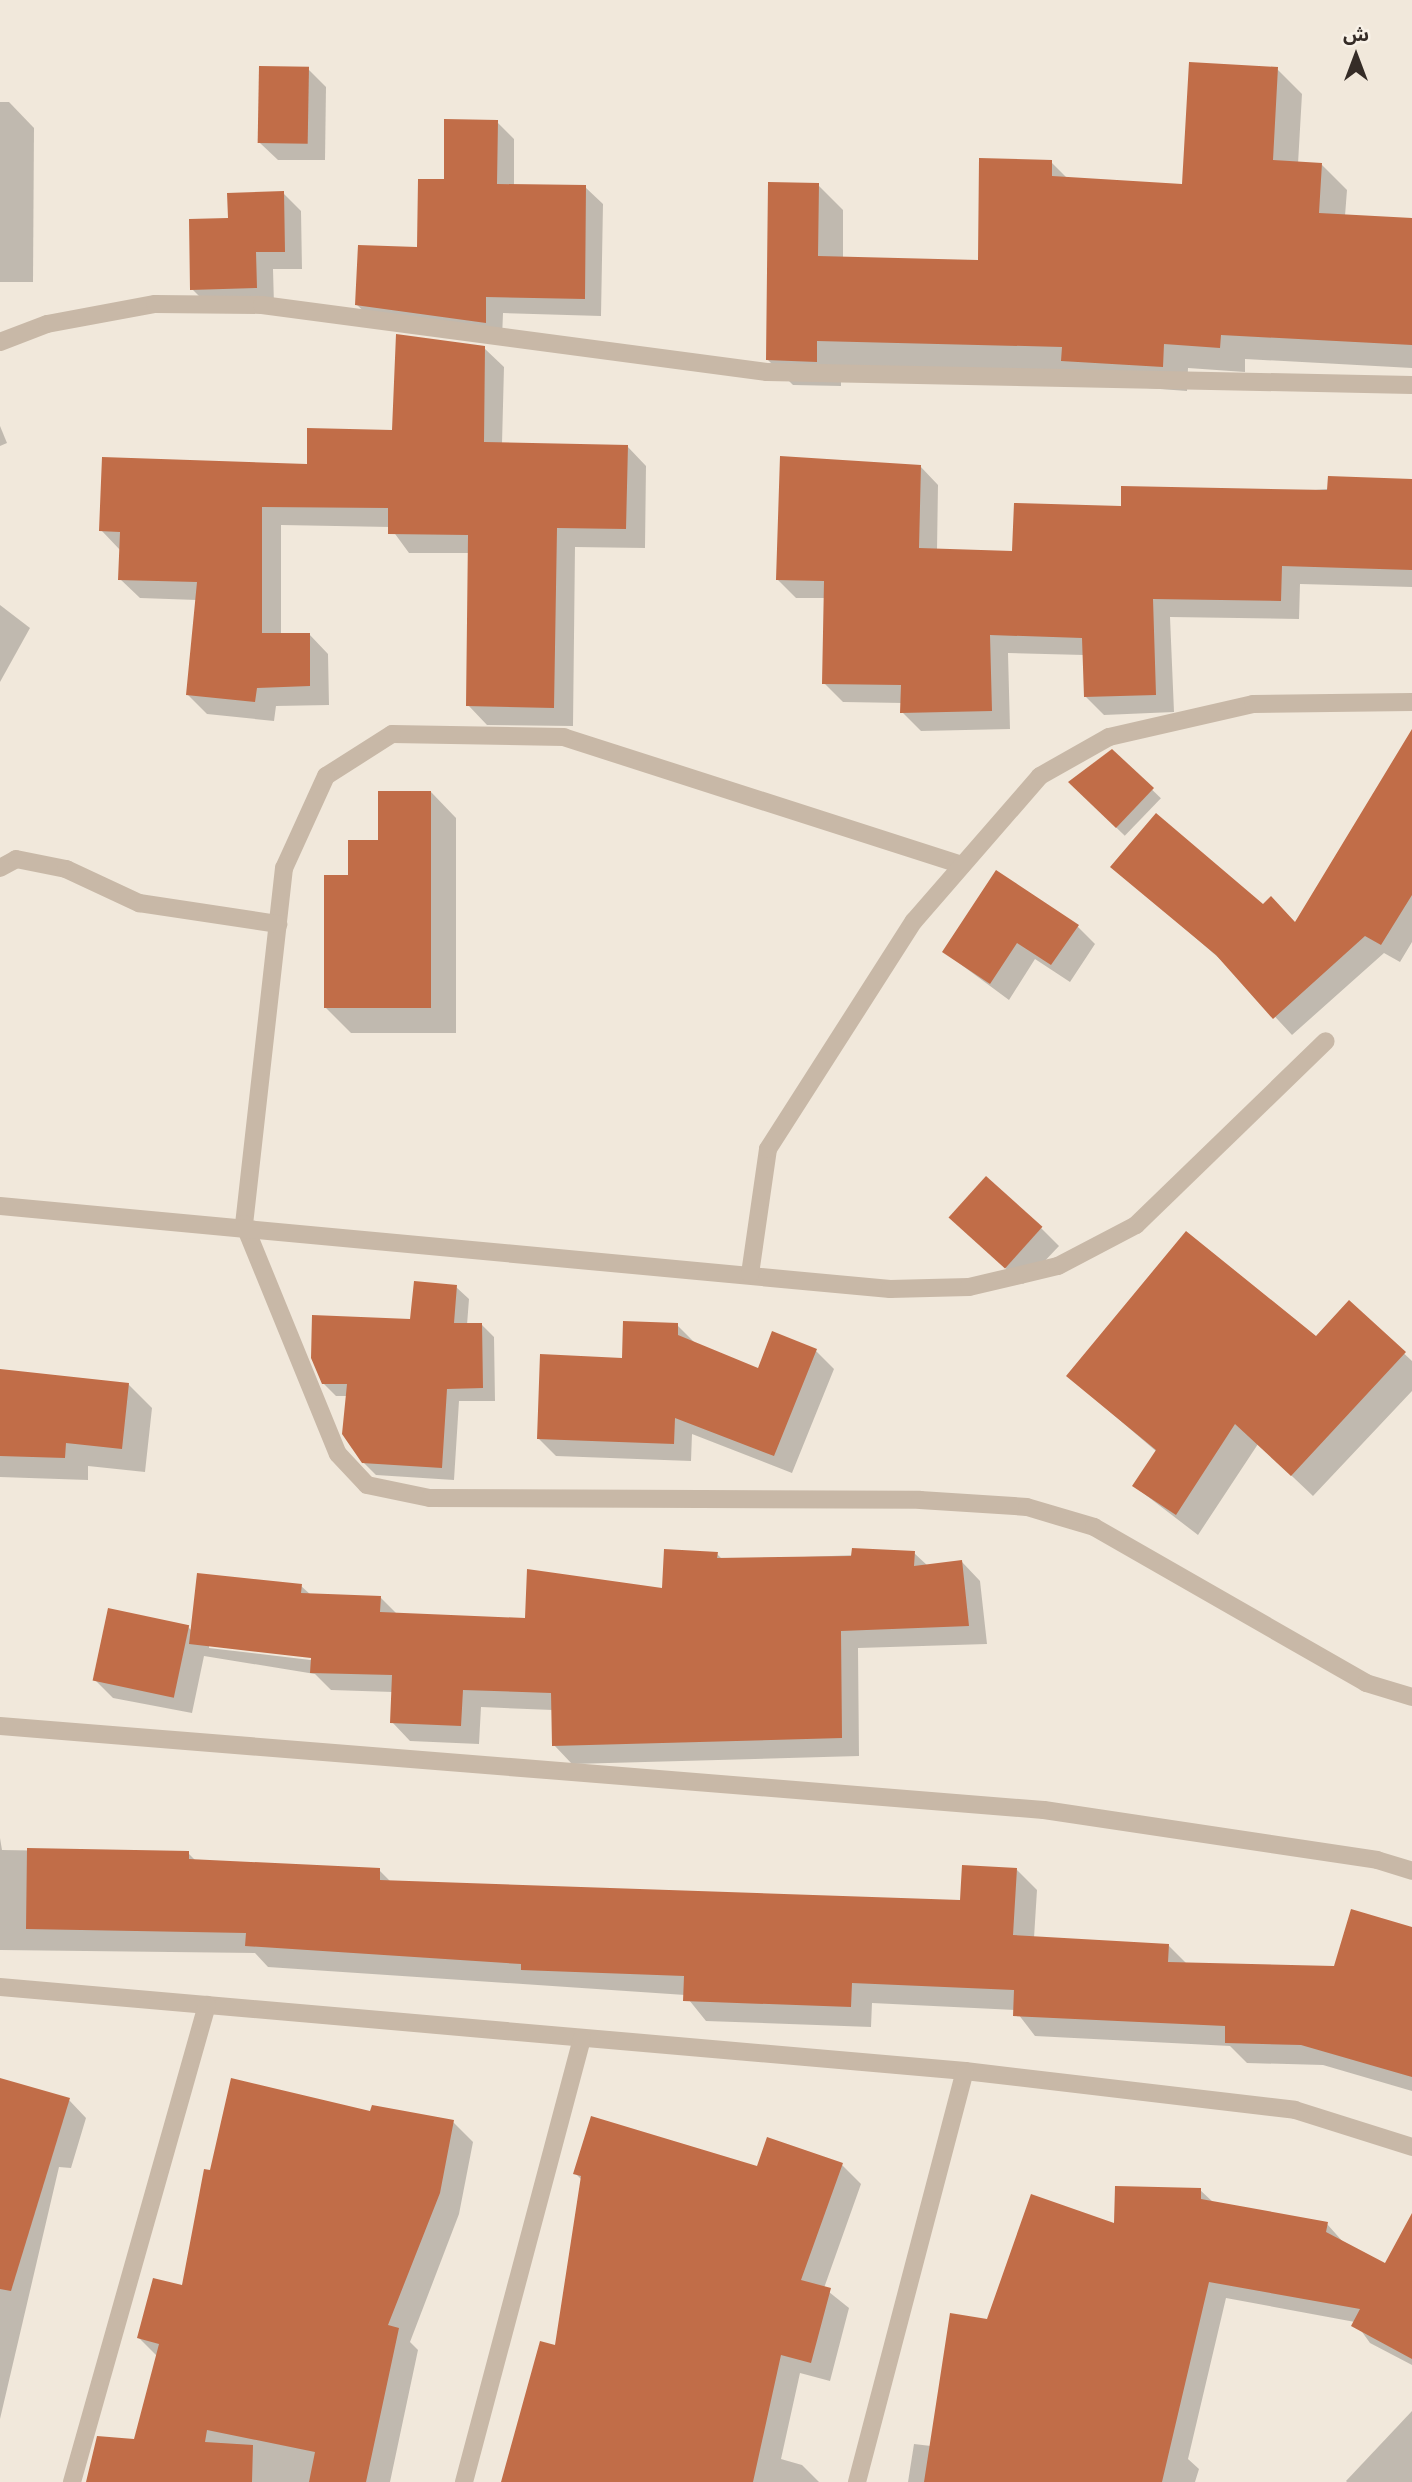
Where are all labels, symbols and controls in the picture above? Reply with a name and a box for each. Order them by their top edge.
north arrow [1321,21,1391,91]
text: ش [1343,24,1369,46]

